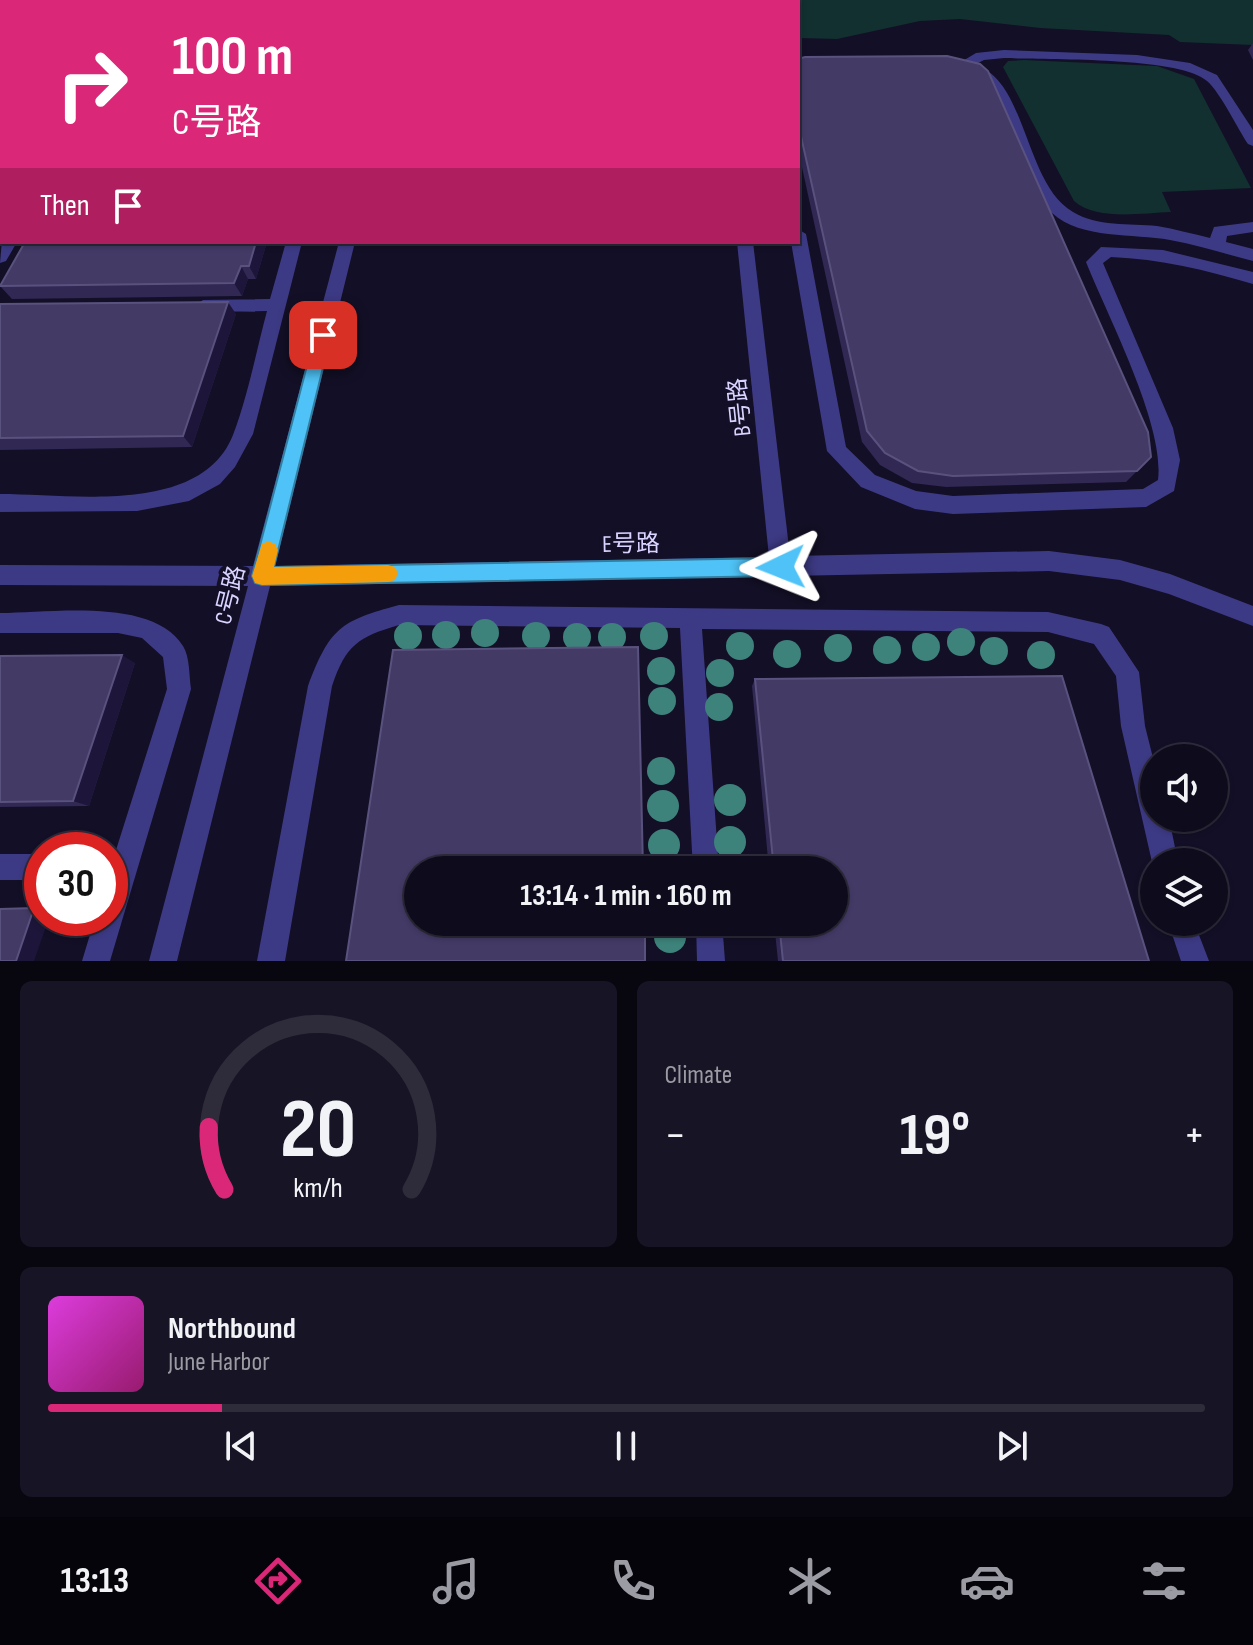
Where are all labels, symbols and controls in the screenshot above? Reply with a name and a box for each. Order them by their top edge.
text: 100 m [172,24,293,91]
icon: right [40,32,144,136]
text: C号路 [172,102,261,145]
icon: arrive [106,184,150,228]
text: Then [40,188,90,224]
pin [289,301,357,369]
icon: arrive [301,313,345,357]
street label: B号路 [723,376,757,438]
position arrow [739,525,823,609]
street label: E号路 [602,529,660,559]
street label: C号路 [209,563,251,627]
map controls [1140,744,1228,936]
button: sound [1140,744,1228,832]
speed limit sign: 30 [24,832,128,936]
button: layers [1140,848,1228,936]
text: 13:14 · 1 min · 160 m [520,878,732,914]
text: Climate [665,1060,732,1091]
text: 20 [280,1081,356,1181]
text: 19° [899,1100,970,1172]
text: − [665,1109,686,1162]
text: + [1183,1109,1205,1162]
text: km/h [294,1171,343,1206]
text: Northbound [168,1311,296,1347]
text: June Harbor [168,1347,270,1378]
icon: previous [219,1424,263,1468]
icon: pause [604,1424,648,1468]
icon: next [990,1424,1034,1468]
icon: directions [250,1553,306,1609]
icon: music [428,1553,484,1609]
icon: phone [605,1553,661,1609]
icon: climate [782,1553,838,1609]
icon: car [959,1553,1015,1609]
icon: filters [1136,1553,1192,1609]
text: 13:13 [61,1560,129,1603]

